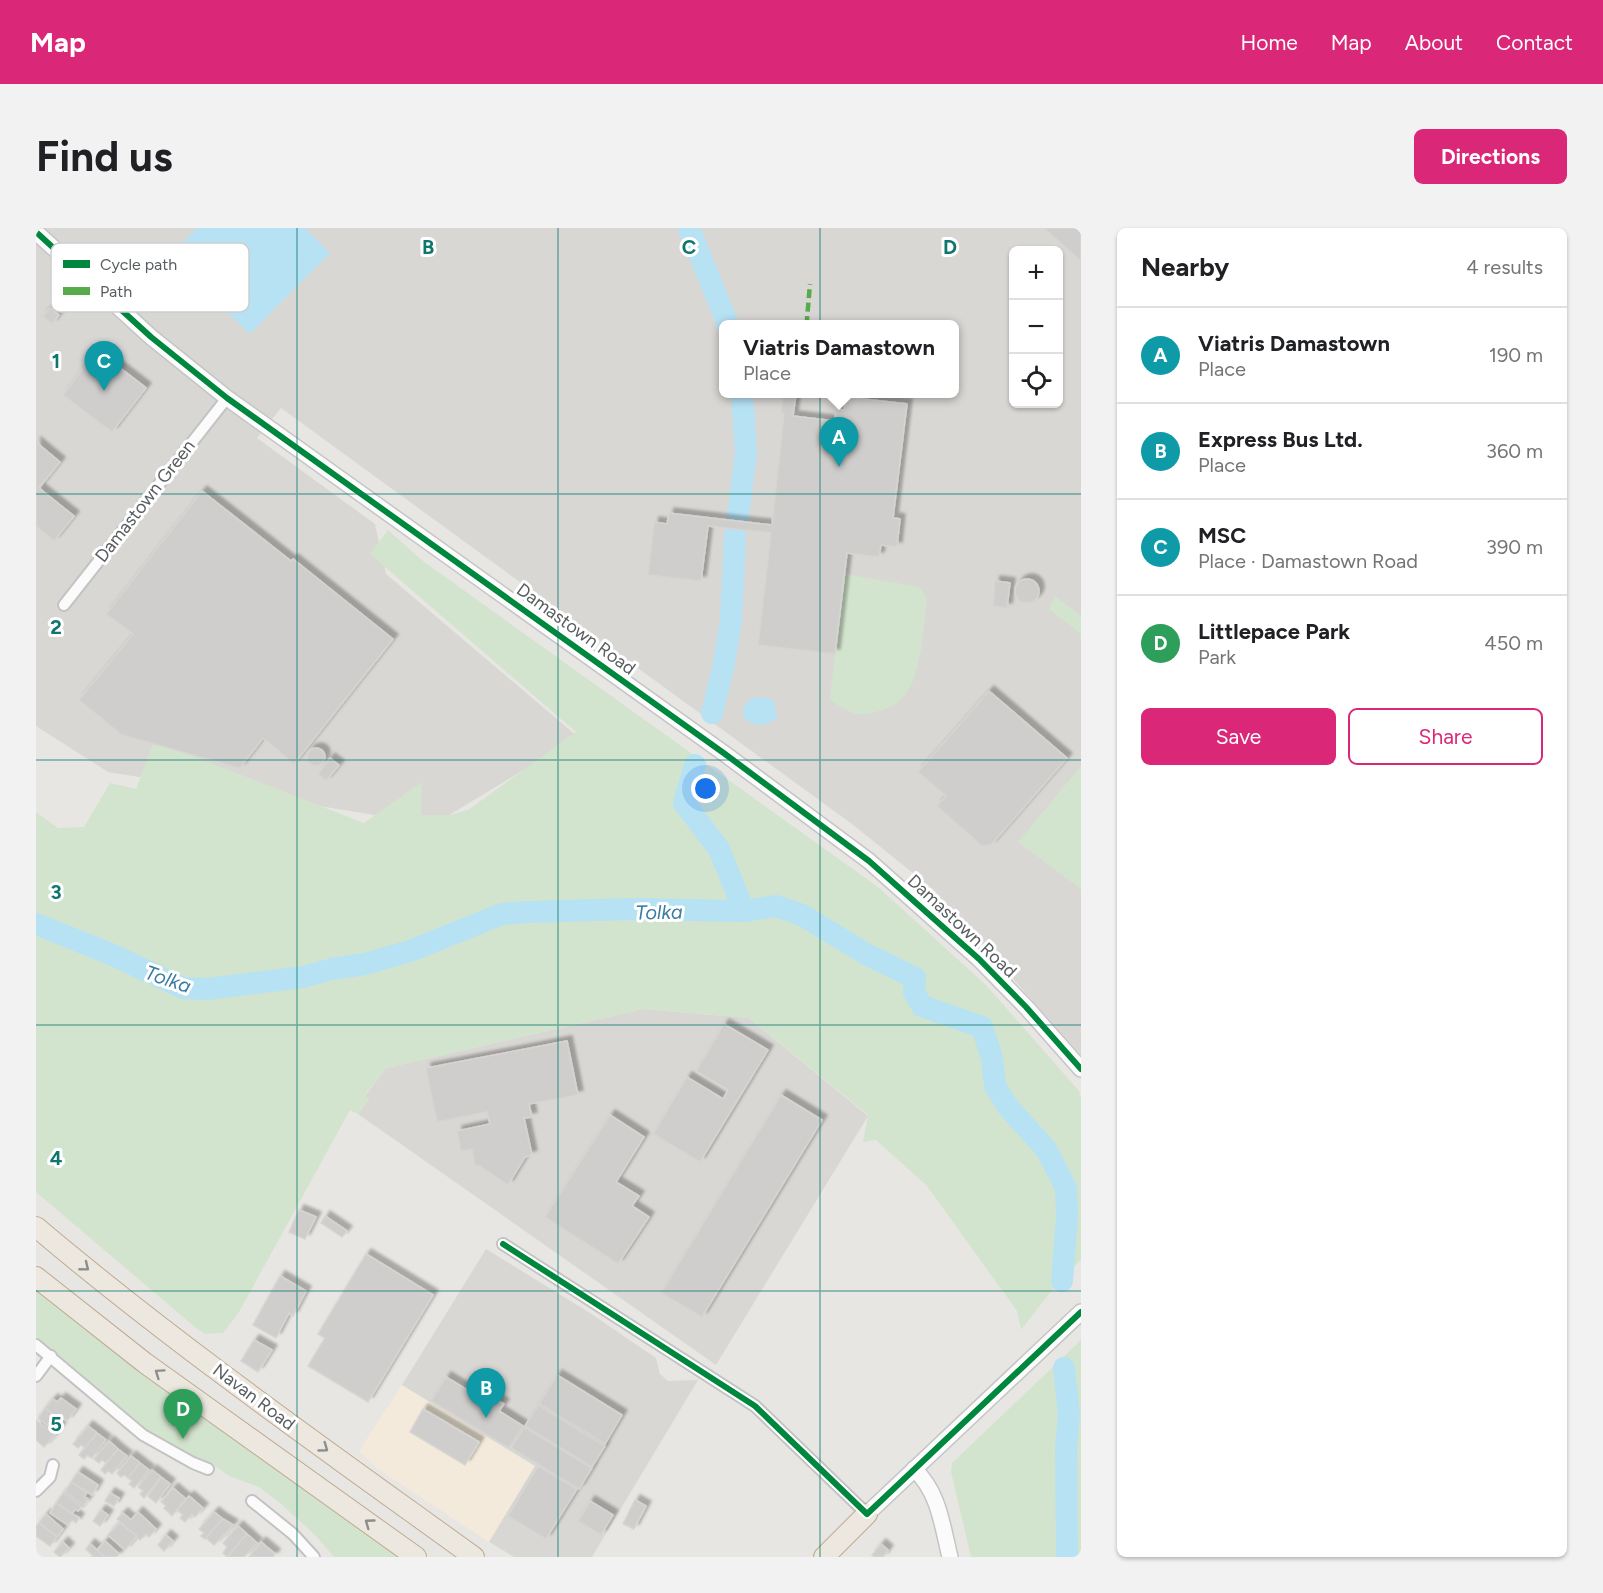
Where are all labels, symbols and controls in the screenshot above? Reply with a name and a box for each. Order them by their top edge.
text: Map [30,25,86,59]
text: Home [1241,30,1298,55]
text: Map [1331,30,1372,55]
text: About [1405,30,1463,55]
text: Contact [1496,30,1573,55]
button: Directions [1414,129,1567,184]
text: Find us [36,131,173,182]
text: B [422,235,434,259]
text: C [682,235,696,259]
text: D [943,235,957,259]
legend [51,243,249,312]
map controls [1009,246,1063,408]
button: + [1009,246,1063,300]
text: Nearby [1141,251,1229,283]
text: Cycle path [100,255,177,274]
text: 4 results [1466,255,1543,279]
text: Path [100,282,132,301]
button: − [1009,300,1063,354]
popup [719,320,959,398]
text: Viatris Damastown [1198,330,1390,357]
text: Viatris Damastown [743,334,935,361]
pin: C [84,342,124,391]
text: A [1153,343,1168,367]
text: 190 m [1489,343,1543,367]
text: 1 [52,349,60,373]
button: locate [1009,354,1063,408]
text: Place [1198,357,1246,381]
text: Place [743,361,791,385]
pin: A [820,418,858,467]
text: Express Bus Ltd. [1198,426,1363,453]
street label: Damastown Green [90,435,200,567]
text: B [1154,439,1167,463]
text: 360 m [1486,439,1543,463]
text: Place [1198,453,1246,477]
text: MSC [1198,522,1246,549]
text: C [1153,535,1168,559]
text: 390 m [1486,535,1543,559]
text: Place · Damastown Road [1198,549,1418,573]
street label: Damastown Road [512,579,640,679]
text: 2 [50,615,62,639]
text: Littlepace Park [1198,618,1350,645]
text: D [1154,631,1168,655]
text: 450 m [1484,631,1543,655]
text: Park [1198,645,1236,669]
button: Save [1141,708,1336,765]
button: Share [1348,708,1543,765]
your location [691,774,720,803]
street label: Damastown Road [903,870,1021,982]
text: 3 [50,880,62,904]
water label: Tolka [635,900,683,924]
water label: Tolka [142,960,194,998]
text: 4 [50,1146,63,1170]
one-way arrow [78,1259,89,1270]
street label: Navan Road [209,1359,299,1435]
pin: B [466,1368,506,1418]
one-way arrow [154,1369,165,1380]
pin: D [164,1390,202,1439]
text: 5 [50,1412,62,1436]
one-way arrow [317,1441,328,1452]
one-way arrow [364,1519,375,1530]

